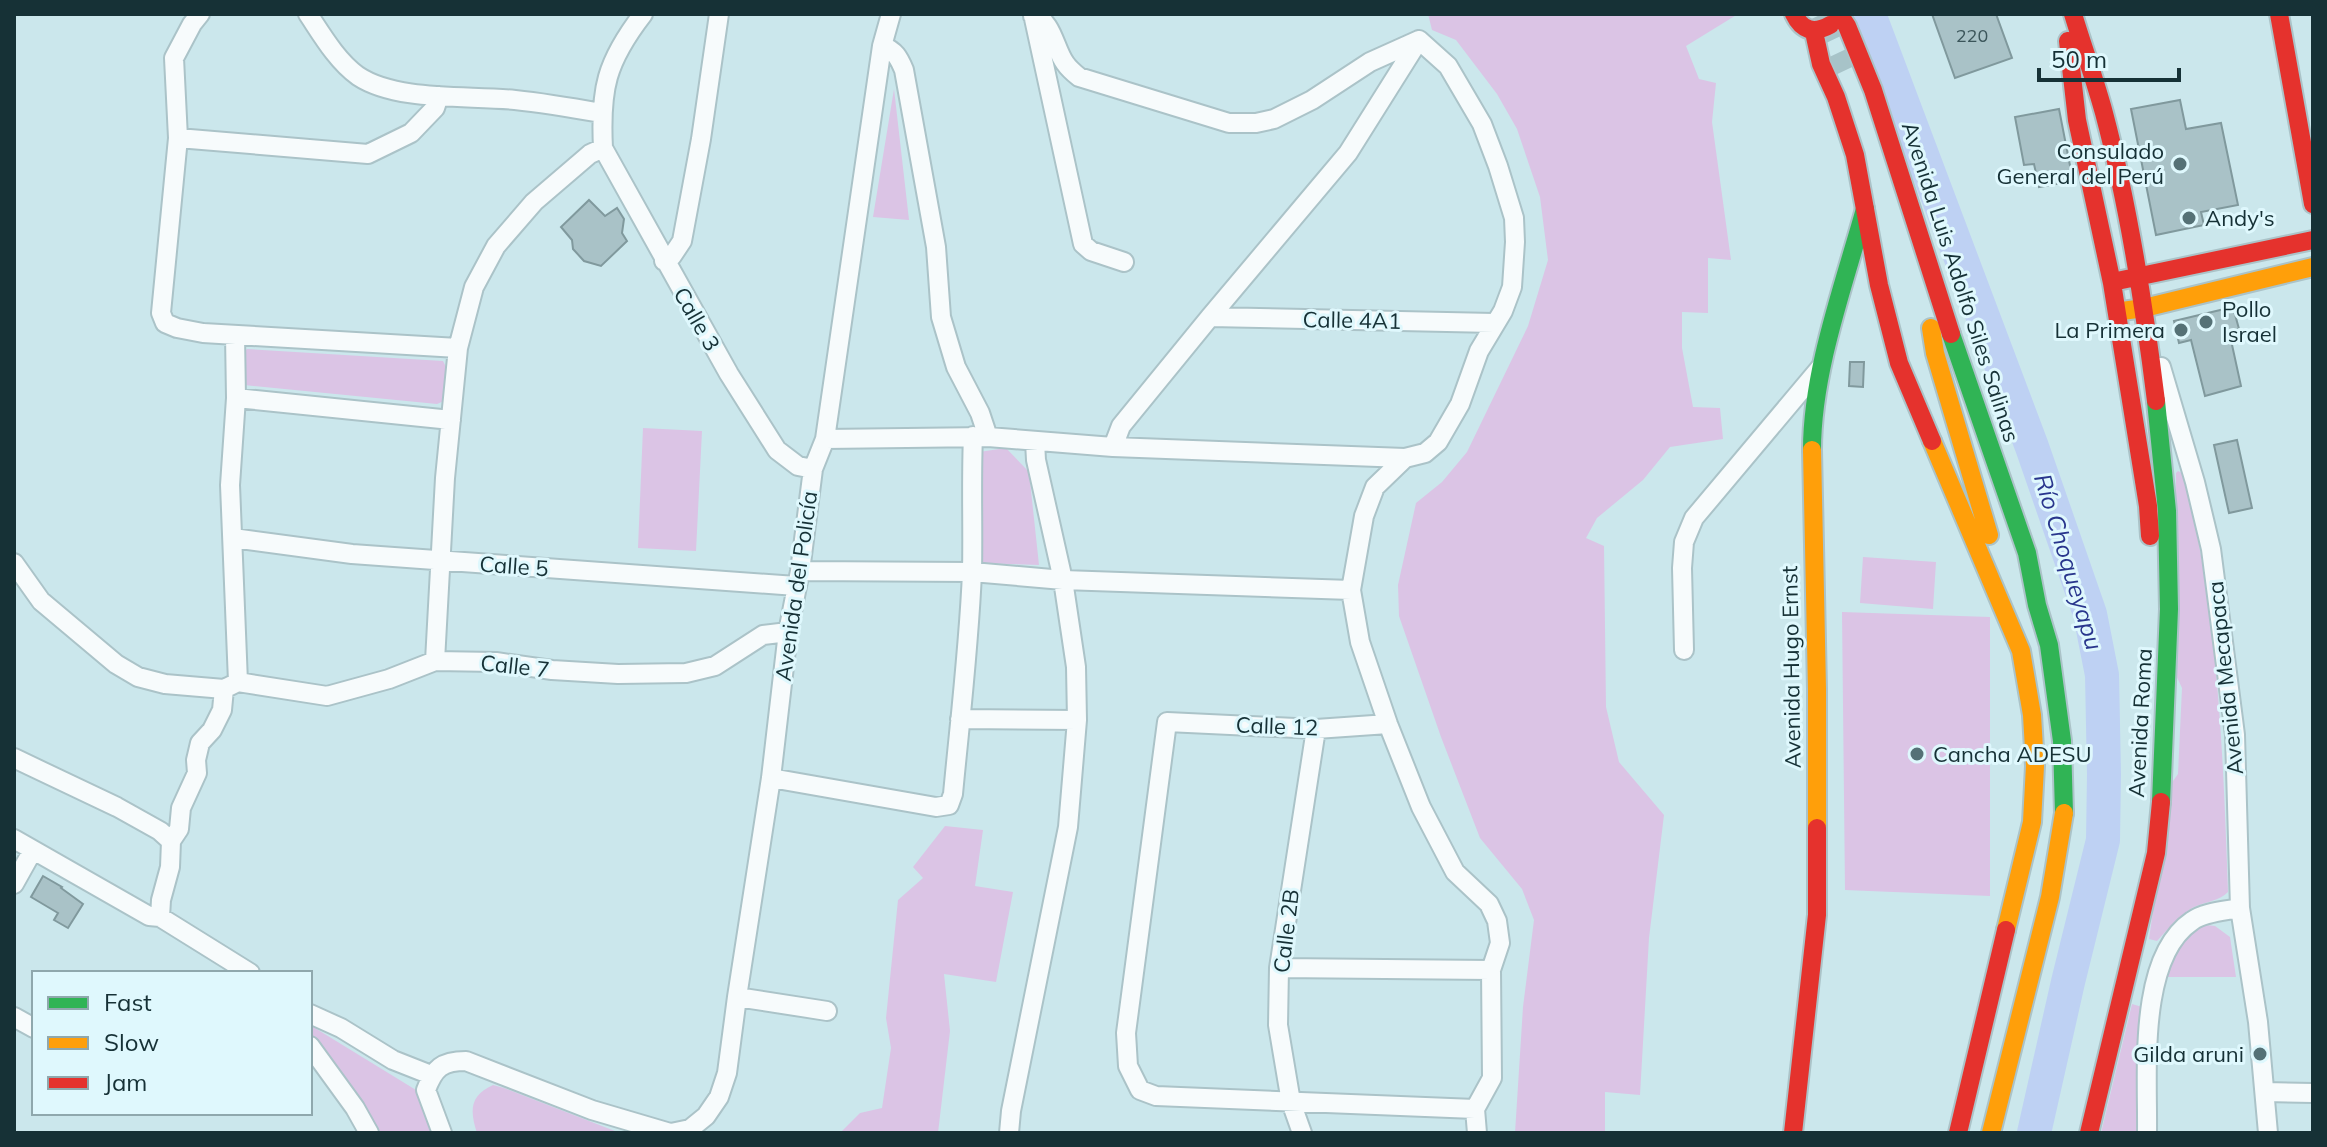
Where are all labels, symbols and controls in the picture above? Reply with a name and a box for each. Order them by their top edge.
house number: 220 [1956,24,1988,47]
scale bar [2039,32,2179,82]
text: 50 m [2051,44,2107,74]
street label: Avenida Luis Adolfo Siles Salinas [1896,118,2026,446]
place label: Consulado General del Perú [1996,137,2164,190]
marker: Consulado General del Perú [2171,155,2189,173]
place label: Andy's [2205,204,2275,232]
marker: Andy's [2180,209,2198,227]
street label: Calle 3 [668,282,726,356]
place label: Pollo Israel [2222,295,2277,348]
street label: Calle 4A1 [1302,305,1402,335]
marker: Pollo Israel [2197,313,2215,331]
place label: La Primera [2054,316,2165,344]
marker: La Primera [2172,321,2190,339]
water label: Río Choqueyapu [2028,470,2110,653]
street label: Avenida del Policía [769,489,823,683]
street label: Calle 5 [478,550,550,582]
street label: Avenida Hugo Ernst [1775,565,1807,769]
street label: Avenida Mecapaca [2201,580,2249,776]
street label: Calle 7 [479,648,551,684]
street label: Avenida Roma [2122,648,2158,798]
street label: Calle 12 [1235,711,1319,741]
place label: Cancha ADESU [1933,740,2092,768]
marker: Cancha ADESU [1908,745,1926,763]
street label: Calle 2B [1267,887,1305,975]
legend [32,971,312,1115]
text: Fast [104,987,152,1017]
text: Slow [104,1027,159,1057]
place label: Gilda aruni [2133,1040,2244,1068]
marker: Gilda aruni [2251,1045,2269,1063]
text: Jam [104,1067,147,1097]

